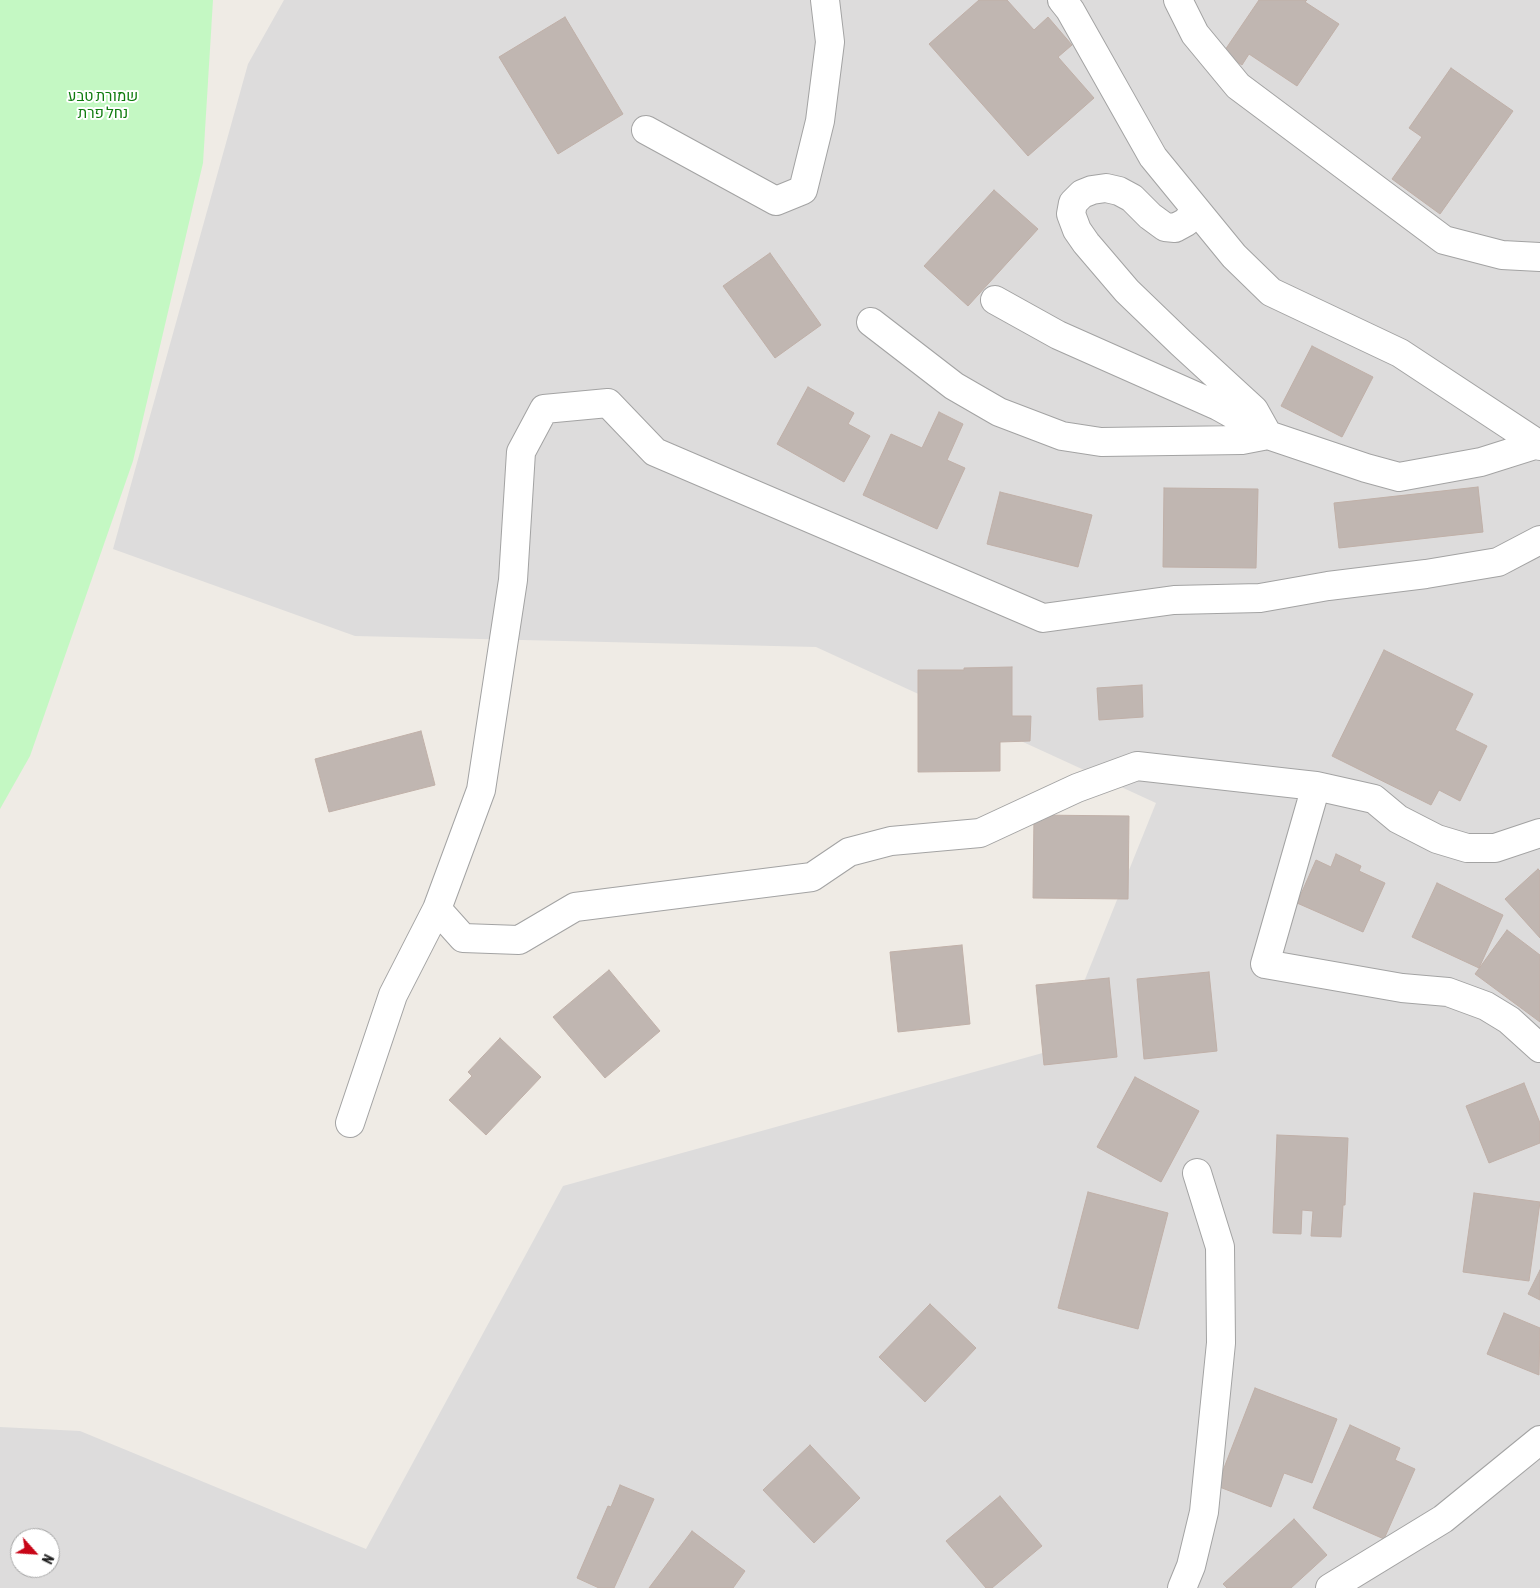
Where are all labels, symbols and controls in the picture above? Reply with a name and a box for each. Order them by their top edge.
park label: שמורת טבע נחל פרת [68,87,138,122]
north arrow [10,1528,60,1578]
text: N [39,1552,57,1566]

